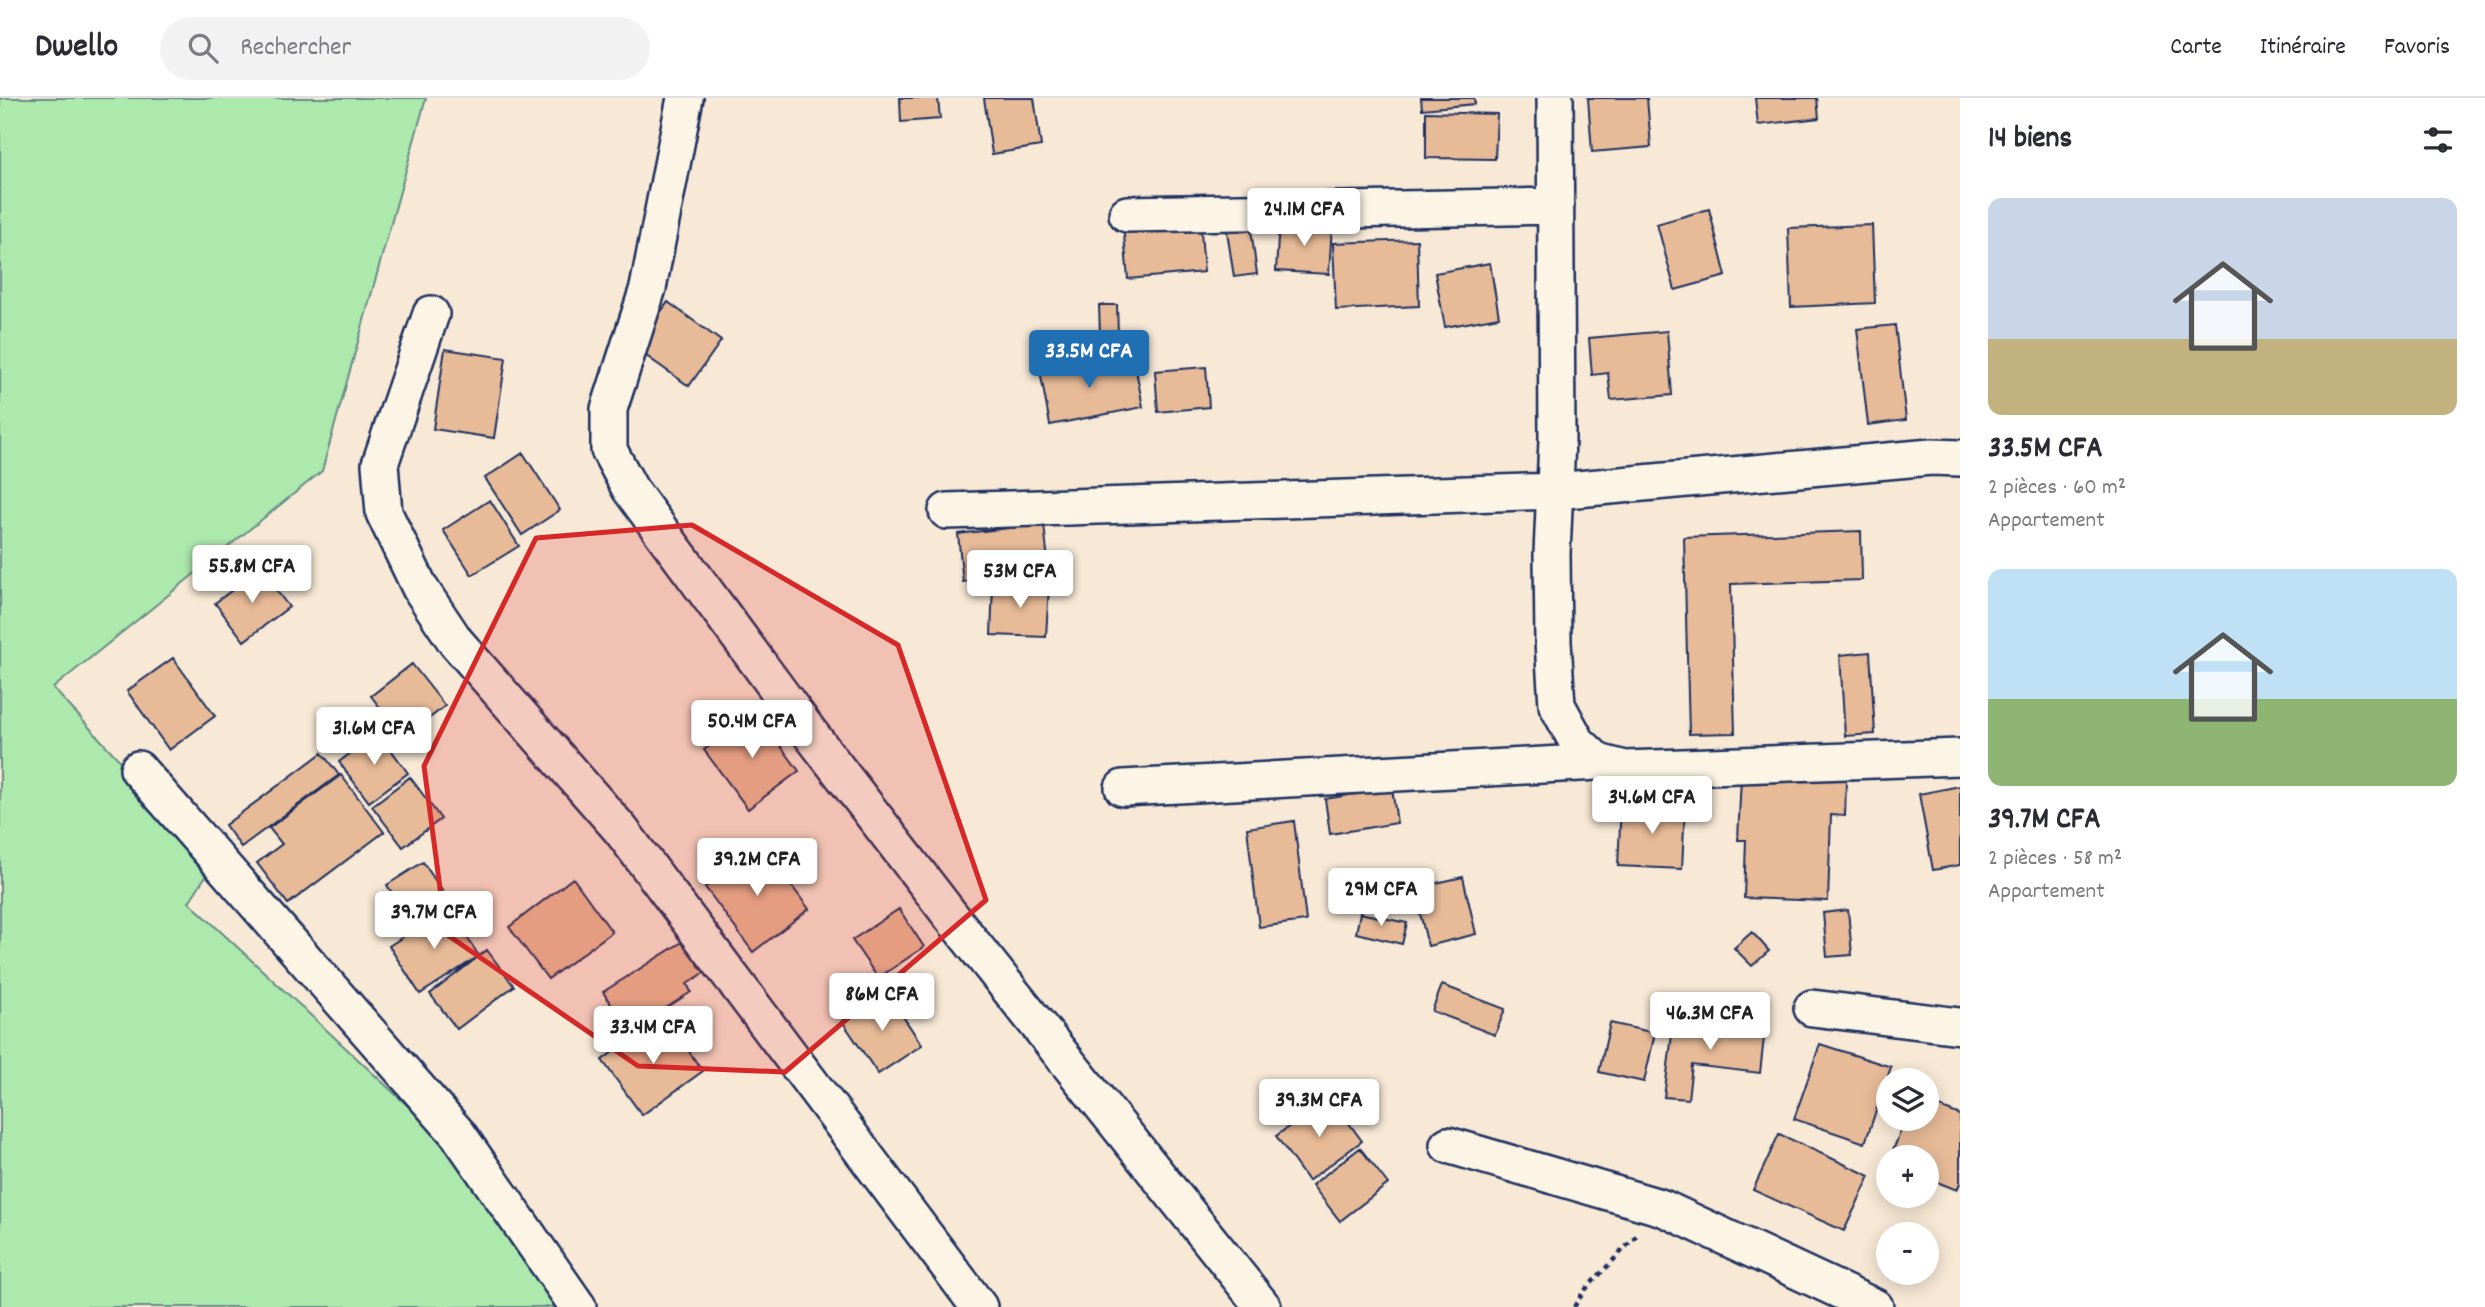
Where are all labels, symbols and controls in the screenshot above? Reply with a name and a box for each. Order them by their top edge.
search box [160,17,650,80]
text: Dwello [35,25,118,72]
icon: search [184,29,222,67]
text: Rechercher [240,30,351,67]
text: Carte [2170,31,2222,65]
text: Itinéraire [2260,31,2346,65]
text: Favoris [2384,31,2450,65]
text: 14 biens [1988,119,2072,162]
icon: filters [2419,121,2457,159]
pin: 24.1M CFA [1224,188,1384,248]
text: 24.1M CFA [1263,194,1345,227]
icon: home [2160,243,2286,369]
pin: 33.5M CFA [1009,330,1169,390]
text: 33.5M CFA [1045,336,1133,369]
text: 33.5M CFA [1988,429,2103,472]
text: 2 pièces · 60 m² [1988,472,2126,505]
text: Appartement [1988,505,2105,538]
pin: 55.8M CFA [172,546,332,605]
pin: 53M CFA [955,550,1085,610]
text: 55.8M CFA [208,551,296,584]
text: 53M CFA [983,556,1057,589]
icon: home [2160,614,2286,740]
pin: 50.4M CFA [672,700,832,760]
text: 50.4M CFA [707,706,797,739]
pin: 31.6M CFA [294,708,454,767]
text: 31.6M CFA [332,713,416,746]
pin: 34.6M CFA [1572,776,1732,836]
text: 34.6M CFA [1608,782,1696,815]
text: 39.7M CFA [1988,800,2101,843]
pin: 39.2M CFA [677,838,837,898]
text: 2 pièces · 58 m² [1988,843,2122,876]
text: 39.2M CFA [713,844,801,877]
pin: 29M CFA [1316,868,1446,928]
text: 29M CFA [1344,874,1418,907]
text: Appartement [1988,876,2105,909]
pin: 39.7M CFA [354,892,514,951]
text: 39.7M CFA [391,897,477,930]
pin: 86M CFA [817,974,947,1033]
text: 86M CFA [845,979,919,1012]
pin: 46.3M CFA [1630,992,1790,1052]
text: 46.3M CFA [1666,998,1754,1031]
pin: 33.4M CFA [573,1006,733,1066]
text: 33.4M CFA [610,1012,696,1045]
map controls [1876,1068,1939,1285]
button: layers [1876,1068,1939,1131]
pin: 39.3M CFA [1239,1080,1399,1139]
text: 39.3M CFA [1275,1085,1363,1118]
button: + [1876,1145,1939,1208]
button: − [1876,1222,1939,1285]

